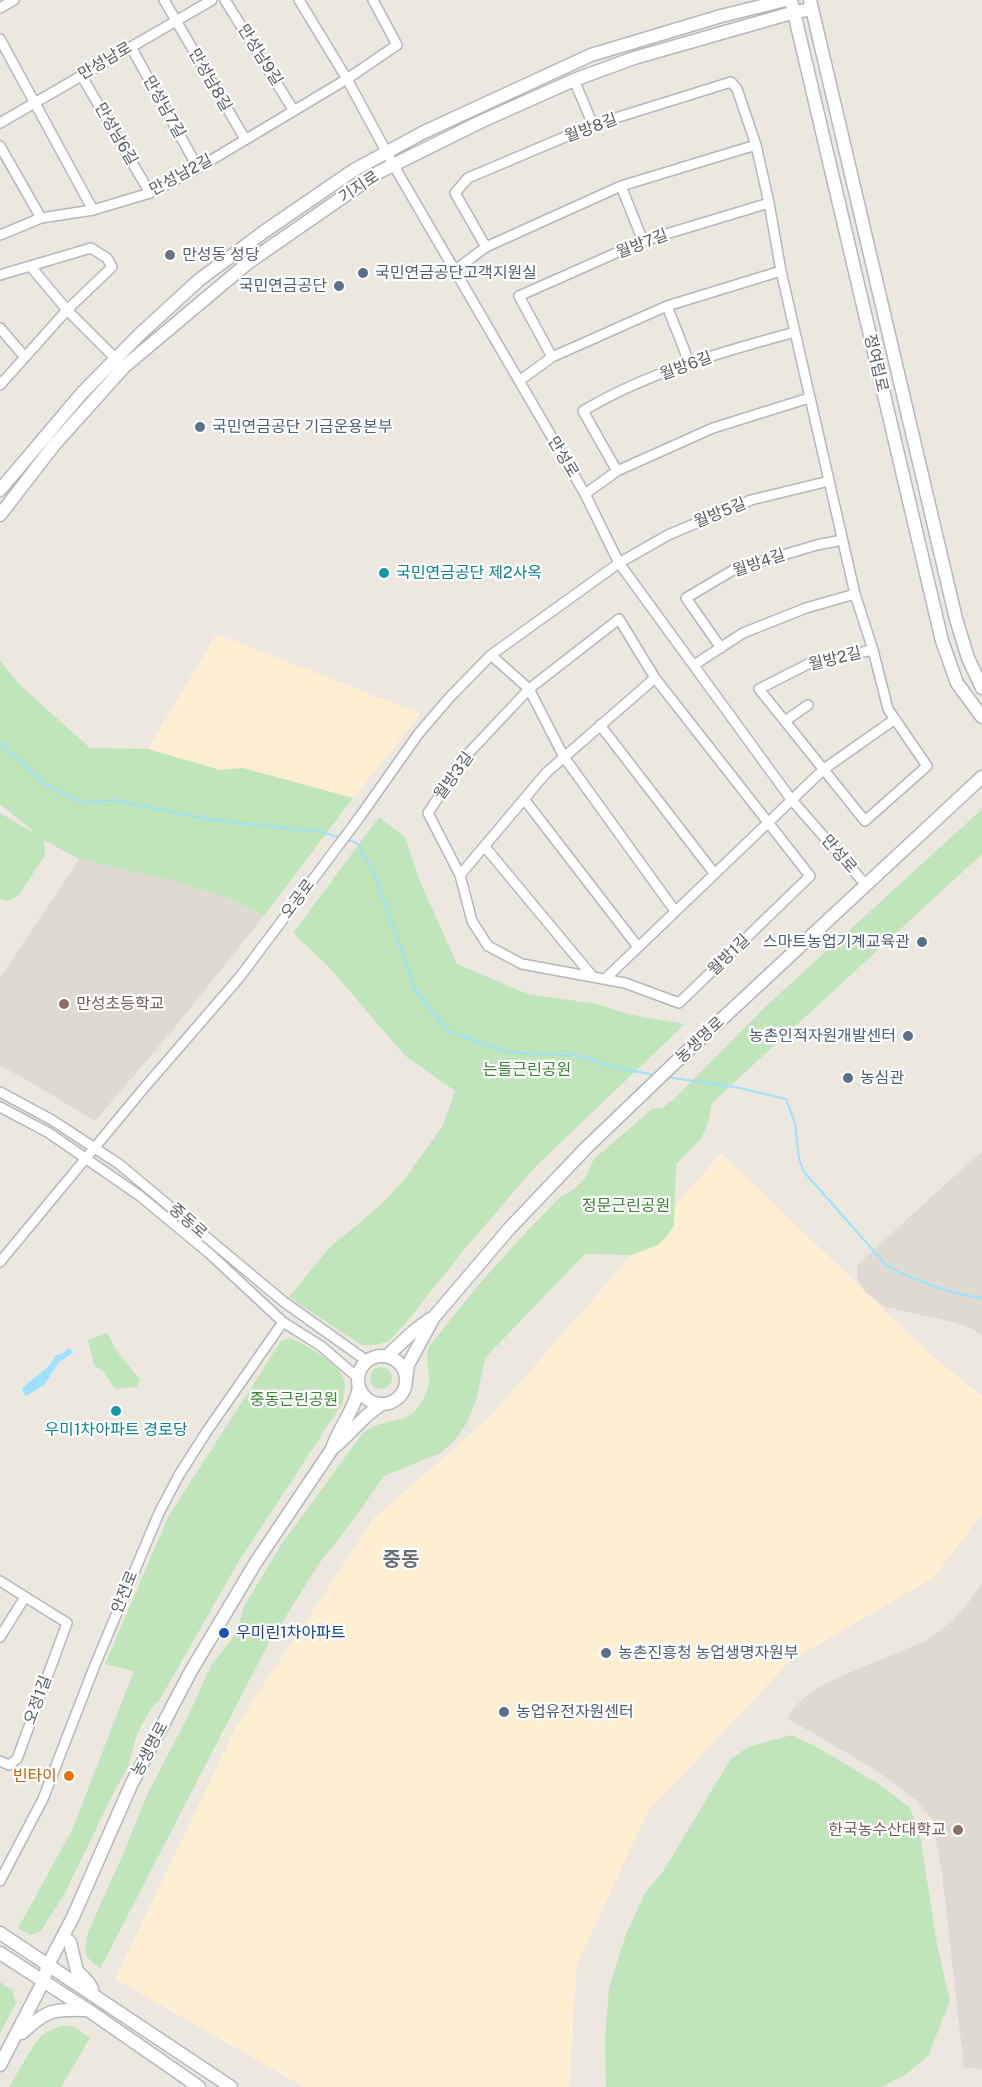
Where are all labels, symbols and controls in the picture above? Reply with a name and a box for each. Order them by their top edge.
street label: 만성남9길 [234,21,286,89]
street label: 만성남로 [75,38,135,84]
street label: 만성남8길 [184,45,236,115]
street label: 만성남7길 [139,72,189,142]
street label: 만성남6길 [90,99,142,169]
street label: 월방8길 [562,110,620,146]
street label: 만성남2길 [146,150,216,200]
street label: 기지로 [335,167,383,207]
street label: 월방7길 [613,225,671,263]
place label: 만성동 성당 [182,245,259,265]
marker: 만성동 성당 [163,248,177,262]
place label: 국민연금공단고객지원실 [375,263,537,283]
marker: 국민연금공단고객지원실 [356,266,370,280]
place label: 국민연금공단 [239,276,327,296]
marker: 국민연금공단 [332,279,346,293]
street label: 정여립로 [860,332,892,394]
street label: 월방6길 [657,348,715,384]
place label: 국민연금공단 기금운용본부 [212,417,393,437]
marker: 국민연금공단 기금운용본부 [193,420,207,434]
street label: 만성로 [543,433,583,481]
street label: 월방5길 [691,494,749,532]
street label: 월방4길 [730,545,788,581]
place label: 국민연금공단 제2사옥 [396,563,542,583]
marker: 국민연금공단 제2사옥 [377,566,391,580]
street label: 월방2길 [807,643,863,675]
street label: 월방3길 [430,748,478,804]
street label: 만성로 [817,831,861,877]
street label: 오공로 [277,876,319,922]
street label: 월방1길 [704,930,754,980]
place label: 스마트농업기계교육관 [763,932,910,952]
marker: 스마트농업기계교육관 [915,935,929,949]
place label: 만성초등학교 [76,994,164,1014]
marker: 만성초등학교 [57,997,71,1011]
street label: 농생명로 [672,1013,728,1067]
place label: 농촌인적자원개발센터 [749,1026,896,1046]
marker: 농촌인적자원개발센터 [901,1029,915,1043]
park label: 는들근린공원 [483,1060,571,1080]
place label: 농심관 [860,1068,904,1088]
marker: 농심관 [841,1071,855,1085]
park label: 정문근린공원 [582,1196,670,1216]
street label: 중동로 [165,1199,211,1243]
park label: 중동근린공원 [250,1390,338,1410]
marker: 우미1차아파트 경로당 [109,1404,123,1418]
place label: 우미1차아파트 경로당 [45,1420,187,1440]
district label: 중동 [383,1548,419,1572]
street label: 안전로 [108,1568,142,1616]
place label: 우미린1차아파트 [236,1623,346,1643]
marker: 우미린1차아파트 [217,1626,231,1640]
place label: 농촌진흥청 농업생명자원부 [618,1643,799,1663]
marker: 농촌진흥청 농업생명자원부 [599,1646,613,1660]
street label: 오정1길 [20,1673,56,1727]
place label: 농업유전자원센터 [516,1702,634,1722]
marker: 농업유전자원센터 [497,1705,511,1719]
street label: 농생명로 [128,1718,172,1780]
place label: 빈타이 [13,1766,57,1786]
marker: 빈타이 [62,1769,76,1783]
place label: 한국농수산대학교 [828,1820,946,1840]
marker: 한국농수산대학교 [951,1823,965,1837]

